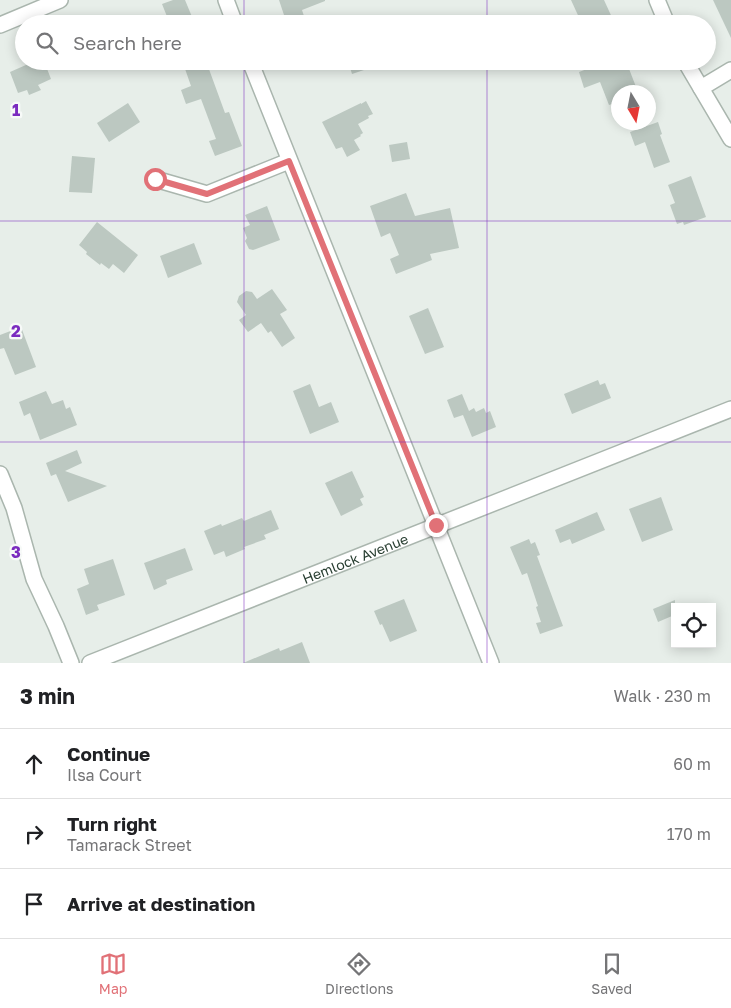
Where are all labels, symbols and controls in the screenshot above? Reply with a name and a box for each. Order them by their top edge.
search box [15,15,716,70]
icon: search [33,29,61,57]
text: Search here [73,31,182,54]
north arrow [611,85,656,130]
text: 1 [12,100,20,120]
route start [144,168,167,191]
text: 2 [11,321,21,341]
route end [425,514,448,537]
street label: Hemlock Avenue [300,529,410,587]
text: 3 [11,542,21,562]
map controls [671,603,716,648]
button: locate [671,603,716,648]
text: 3 min [20,683,75,709]
text: Walk · 230 m [614,686,711,706]
text: Continue [67,742,150,765]
icon: ahead [20,750,48,778]
text: 60 m [673,754,711,774]
text: Ilsa Court [67,765,142,785]
text: Turn right [67,812,157,835]
icon: right [20,820,48,848]
text: 170 m [667,824,711,844]
text: Tamarack Street [67,835,192,855]
icon: arrive [20,890,48,918]
text: Arrive at destination [67,892,255,915]
tab: Map [99,950,127,997]
tab: Directions [325,950,394,997]
tab: Saved [591,950,632,997]

